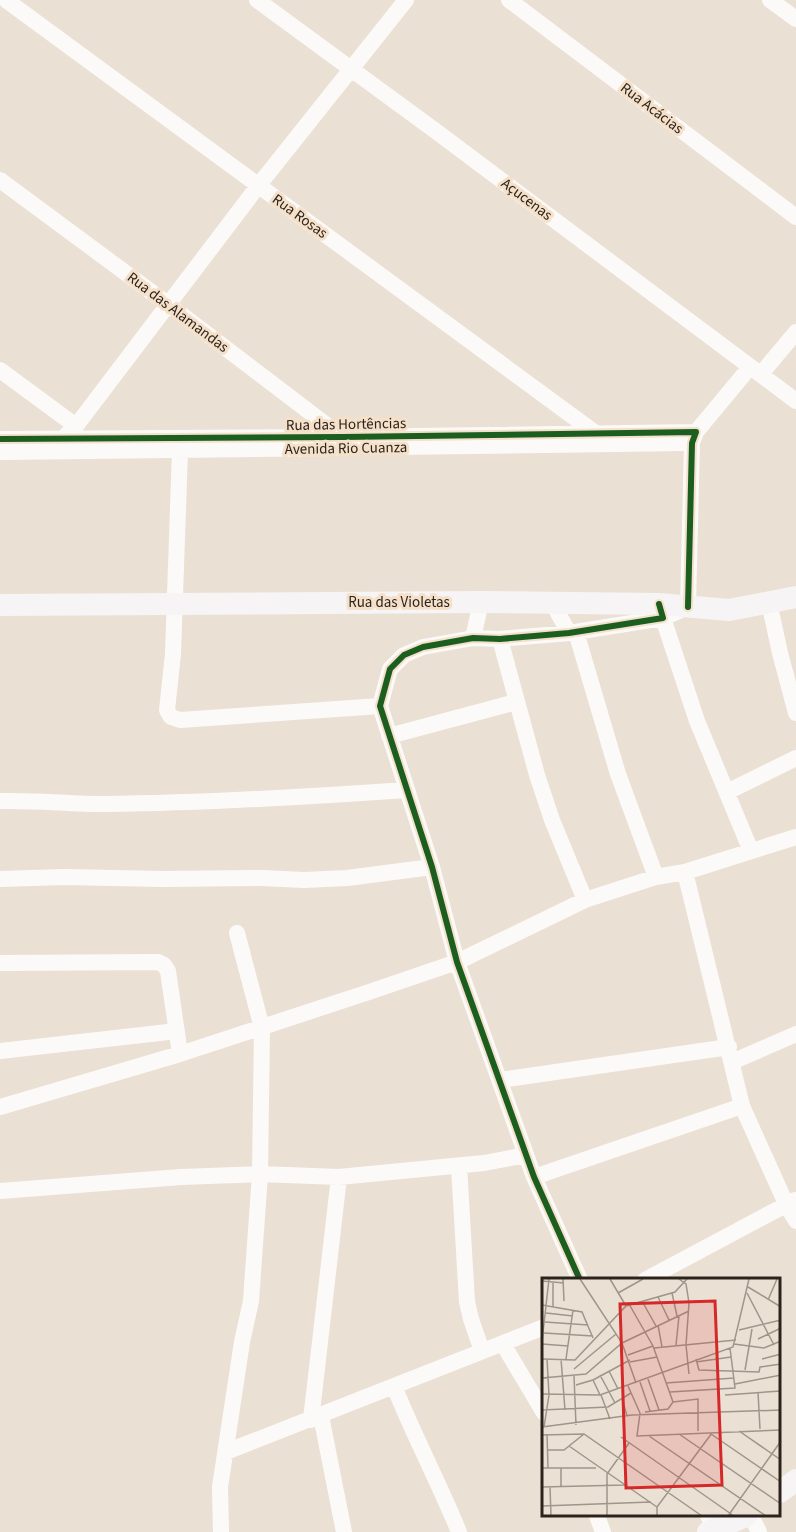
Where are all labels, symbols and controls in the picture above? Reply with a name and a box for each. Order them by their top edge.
street label: Rua Acácias [616,78,688,139]
street label: Açucenas [497,173,557,226]
street label: Rua Rosas [268,189,332,244]
street label: Rua das Alamandas [123,267,233,358]
street label: Rua das Hortências [286,413,406,436]
street label: Avenida Rio Cuanza [285,437,407,460]
street label: Rua das Violetas [348,592,450,613]
inset map [542,1278,781,1517]

